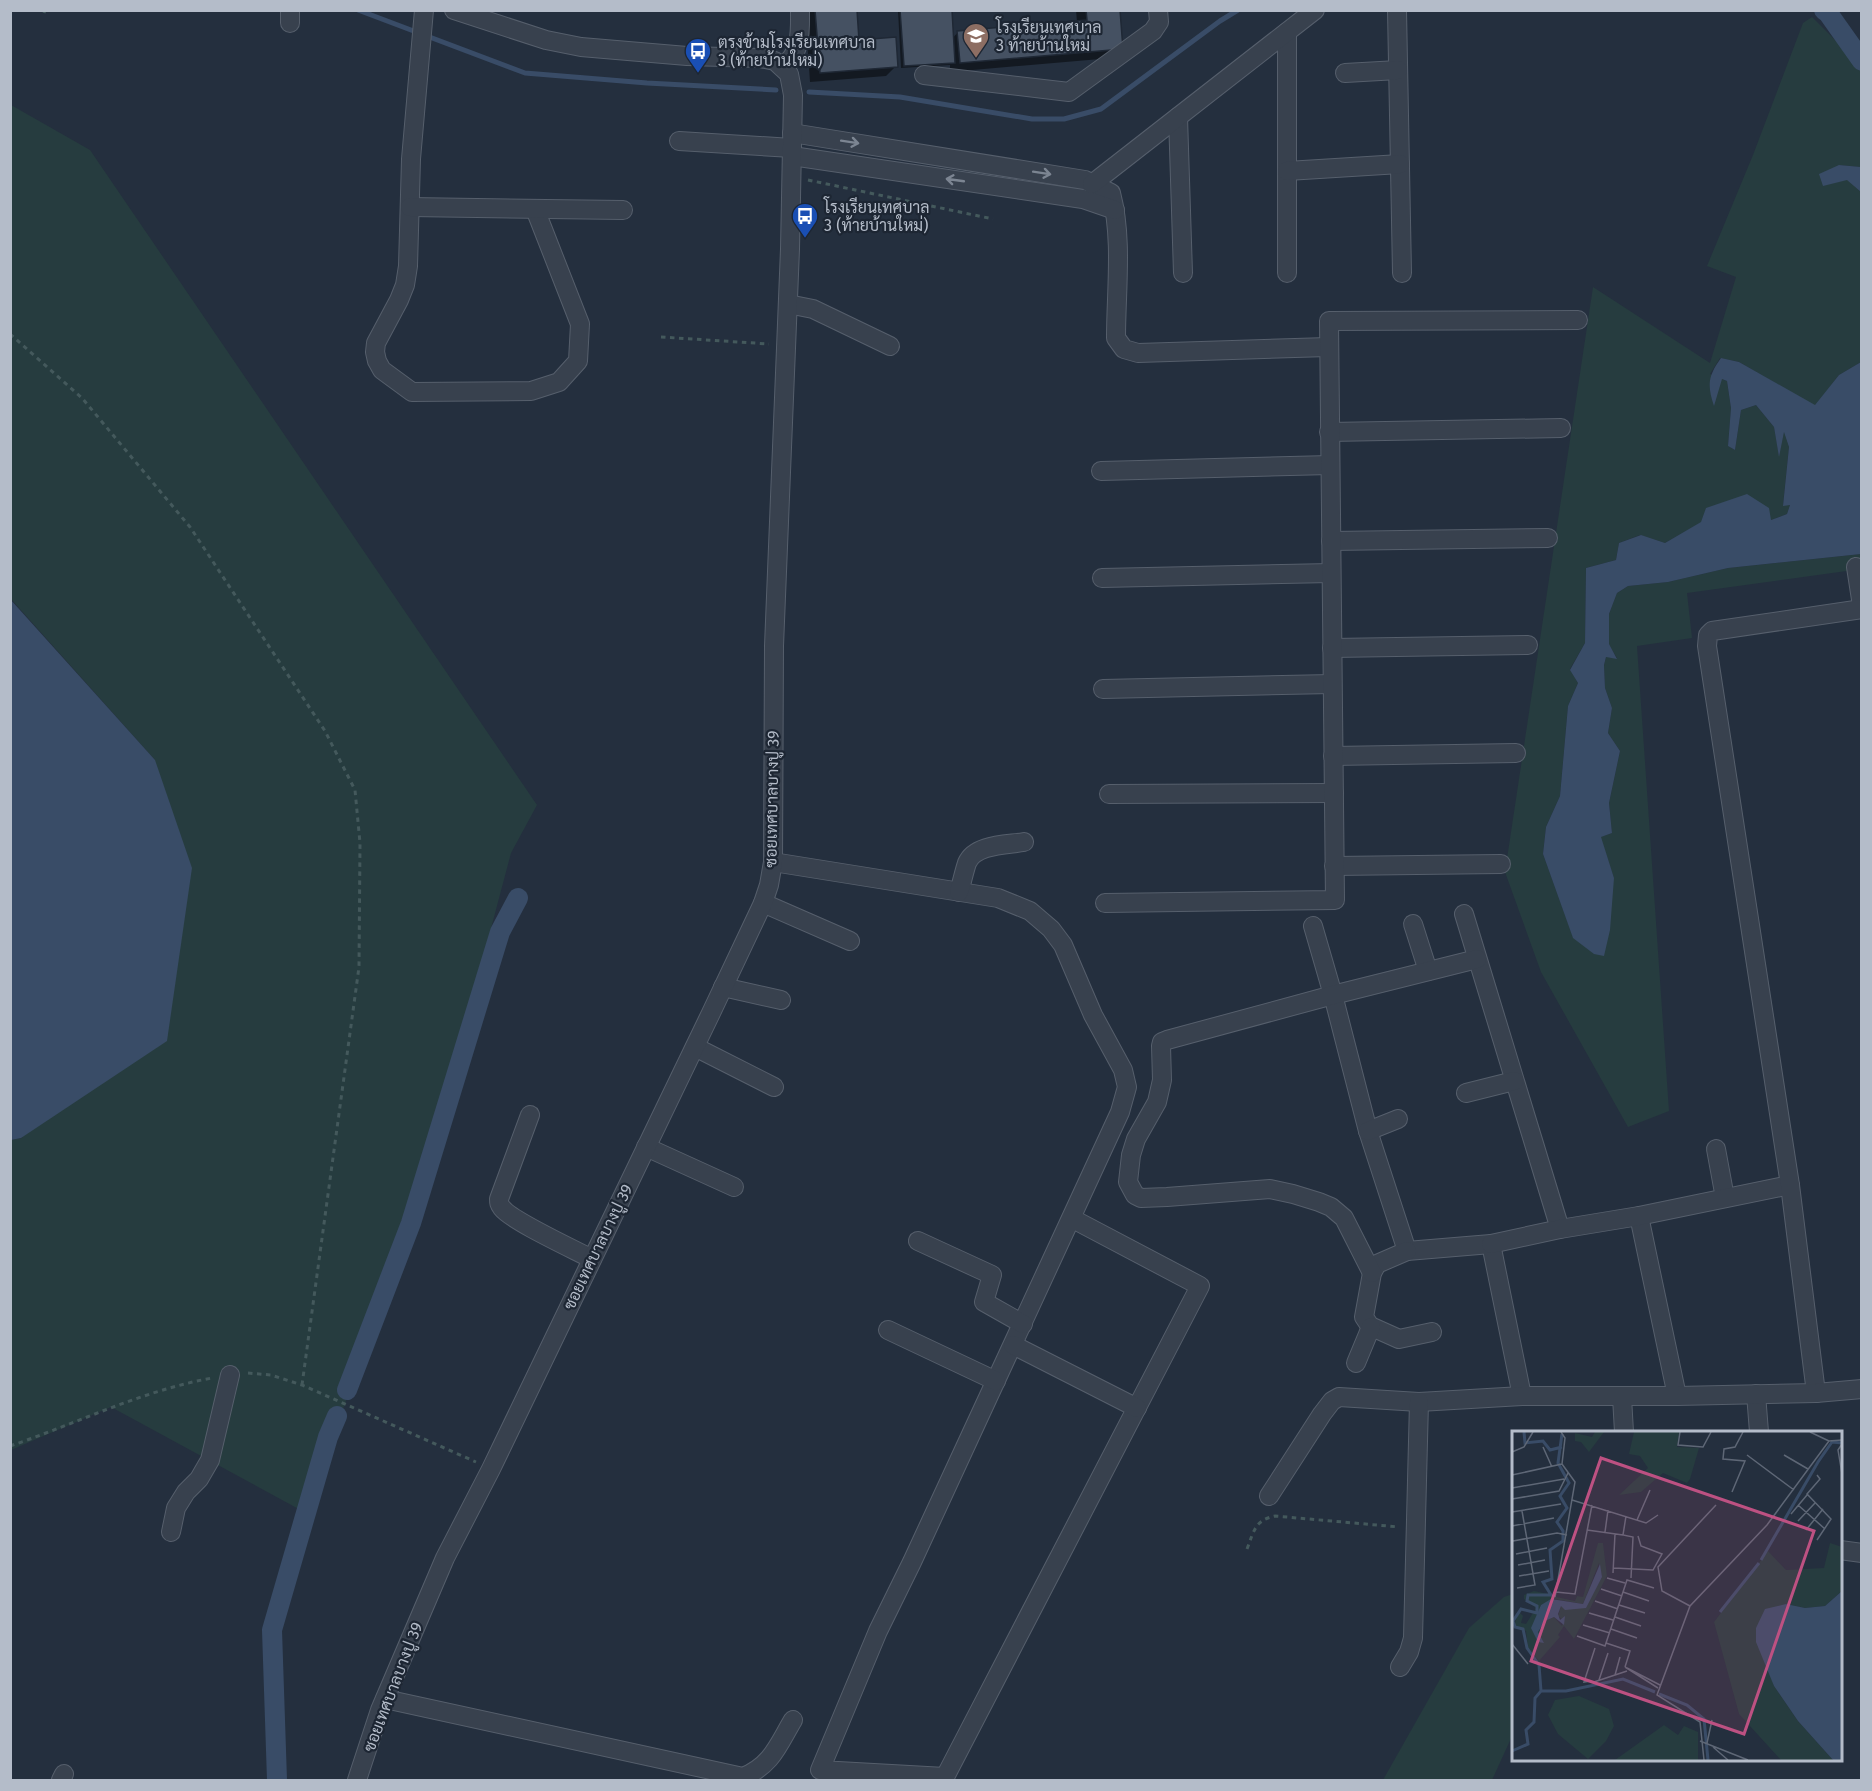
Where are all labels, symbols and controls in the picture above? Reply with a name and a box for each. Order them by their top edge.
place label: โรงเรียนเทศบาล 3 ท้ายบ้านใหม่ [995,16,1102,55]
school or university icon: โรงเรียนเทศบาล 3 ท้ายบ้านใหม่ [961,21,991,59]
place label: ตรงข้ามโรงเรียนเทศบาล 3 (ท้ายบ้านใหม่) [718,31,875,70]
bus stop icon: ตรงข้ามโรงเรียนเทศบาล 3 (ท้ายบ้านใหม่) [683,36,713,74]
one-way arrow [839,137,859,148]
one-way arrow [1032,168,1052,179]
one-way arrow [945,175,965,186]
place label: โรงเรียนเทศบาล 3 (ท้ายบ้านใหม่) [823,196,930,235]
bus stop icon: โรงเรียนเทศบาล 3 (ท้ายบ้านใหม่) [790,201,820,239]
street label: ซอยเทศบาลบางปู 39 [761,730,785,868]
street label: ซอยเทศบาลบางปู 39 [559,1181,638,1314]
inset map [1512,1431,1842,1761]
street label: ซอยเทศบาลบางปู 39 [360,1620,428,1755]

